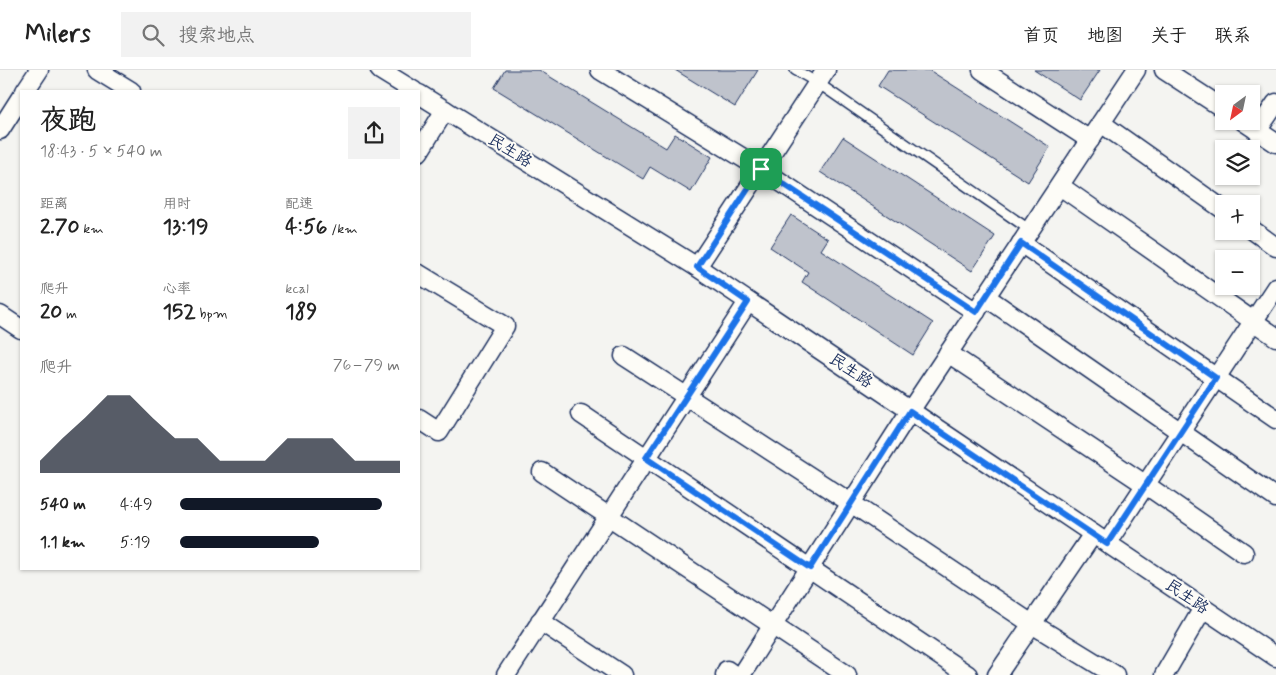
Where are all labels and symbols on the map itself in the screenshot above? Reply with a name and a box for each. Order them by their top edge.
north arrow [1215,85,1260,130]
street label: 民生路 [484,129,536,173]
pin [740,148,782,190]
street label: 民生路 [825,349,877,393]
street label: 民生路 [1161,575,1213,619]

